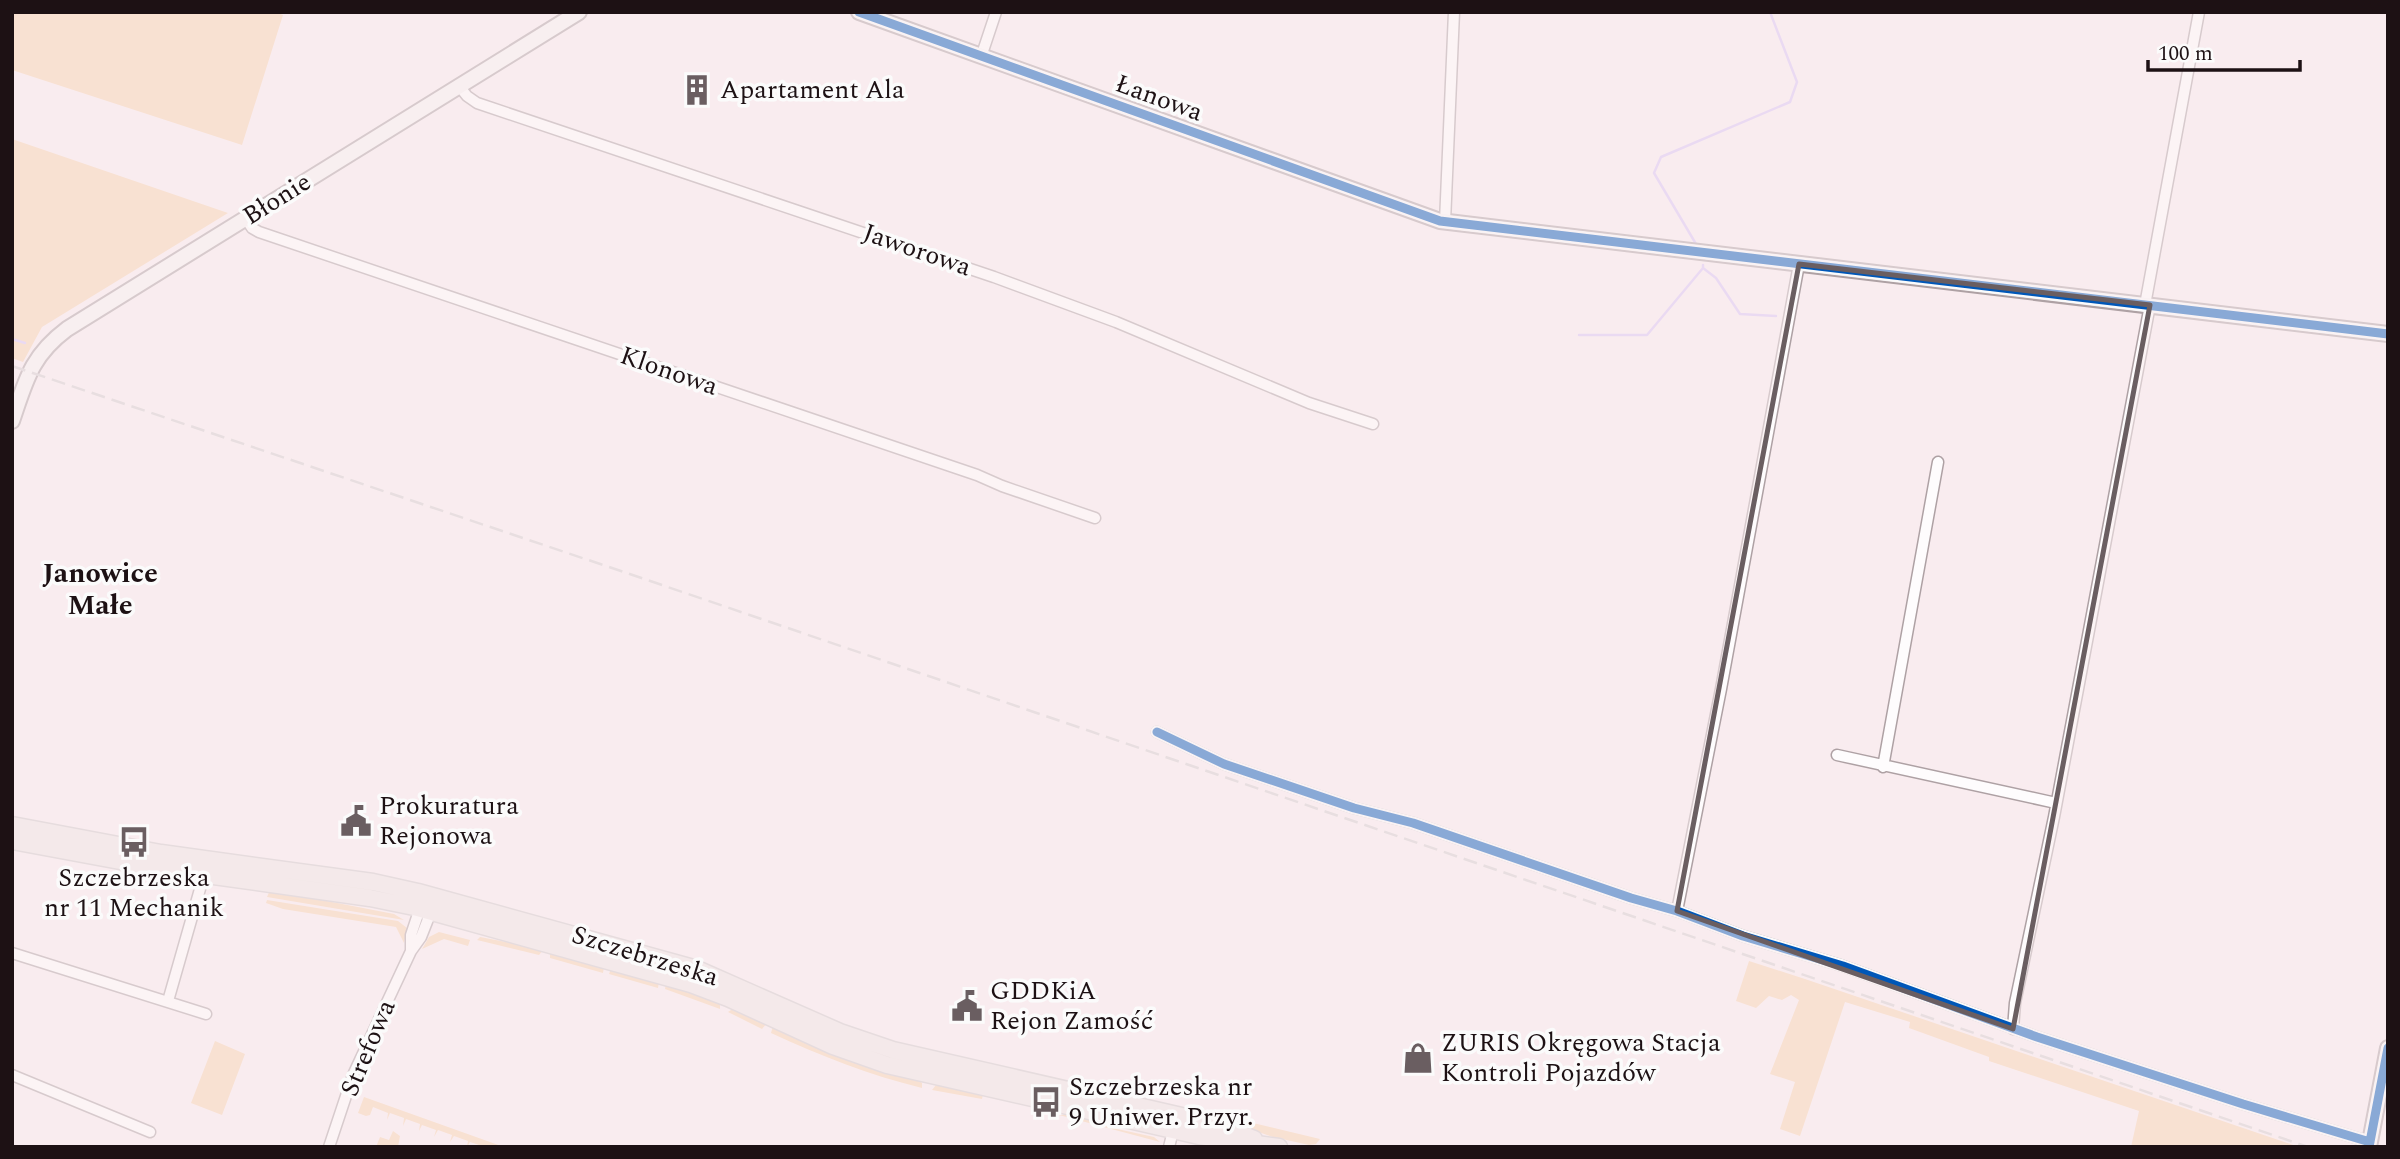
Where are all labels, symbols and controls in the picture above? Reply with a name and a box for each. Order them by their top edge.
scale bar [2148,28,2300,72]
text: 100 m [2158,38,2213,70]
street label: Łanowa [1110,64,1209,132]
place label: Apartament Ala [720,70,905,110]
building icon: Apartament Ala [680,73,714,107]
street label: Błonie [235,162,319,236]
street label: Jaworowa [857,213,977,287]
street label: Klonowa [615,336,724,406]
district label: Janowice Małe [42,552,158,627]
place label: Prokuratura Rejonowa [379,786,519,856]
public building icon: Prokuratura Rejonowa [339,804,373,838]
bus stop icon: Szczebrzeska nr 11 Mechanik [117,825,151,859]
place label: Szczebrzeska nr 11 Mechanik [44,858,224,928]
street label: Szczebrzeska [567,915,724,997]
place label: GDDKiA Rejon Zamość [990,971,1153,1041]
public building icon: GDDKiA Rejon Zamość [950,989,984,1023]
street label: Strefowa [330,993,406,1103]
place label: ZURIS Okręgowa Stacja Kontroli Pojazdów [1441,1023,1721,1093]
shop icon: ZURIS Okręgowa Stacja Kontroli Pojazdów [1401,1041,1435,1075]
place label: Szczebrzeska nr 9 Uniwer. Przyr. [1069,1067,1254,1137]
bus stop icon: Szczebrzeska nr 9 Uniwer. Przyr. [1029,1085,1063,1119]

